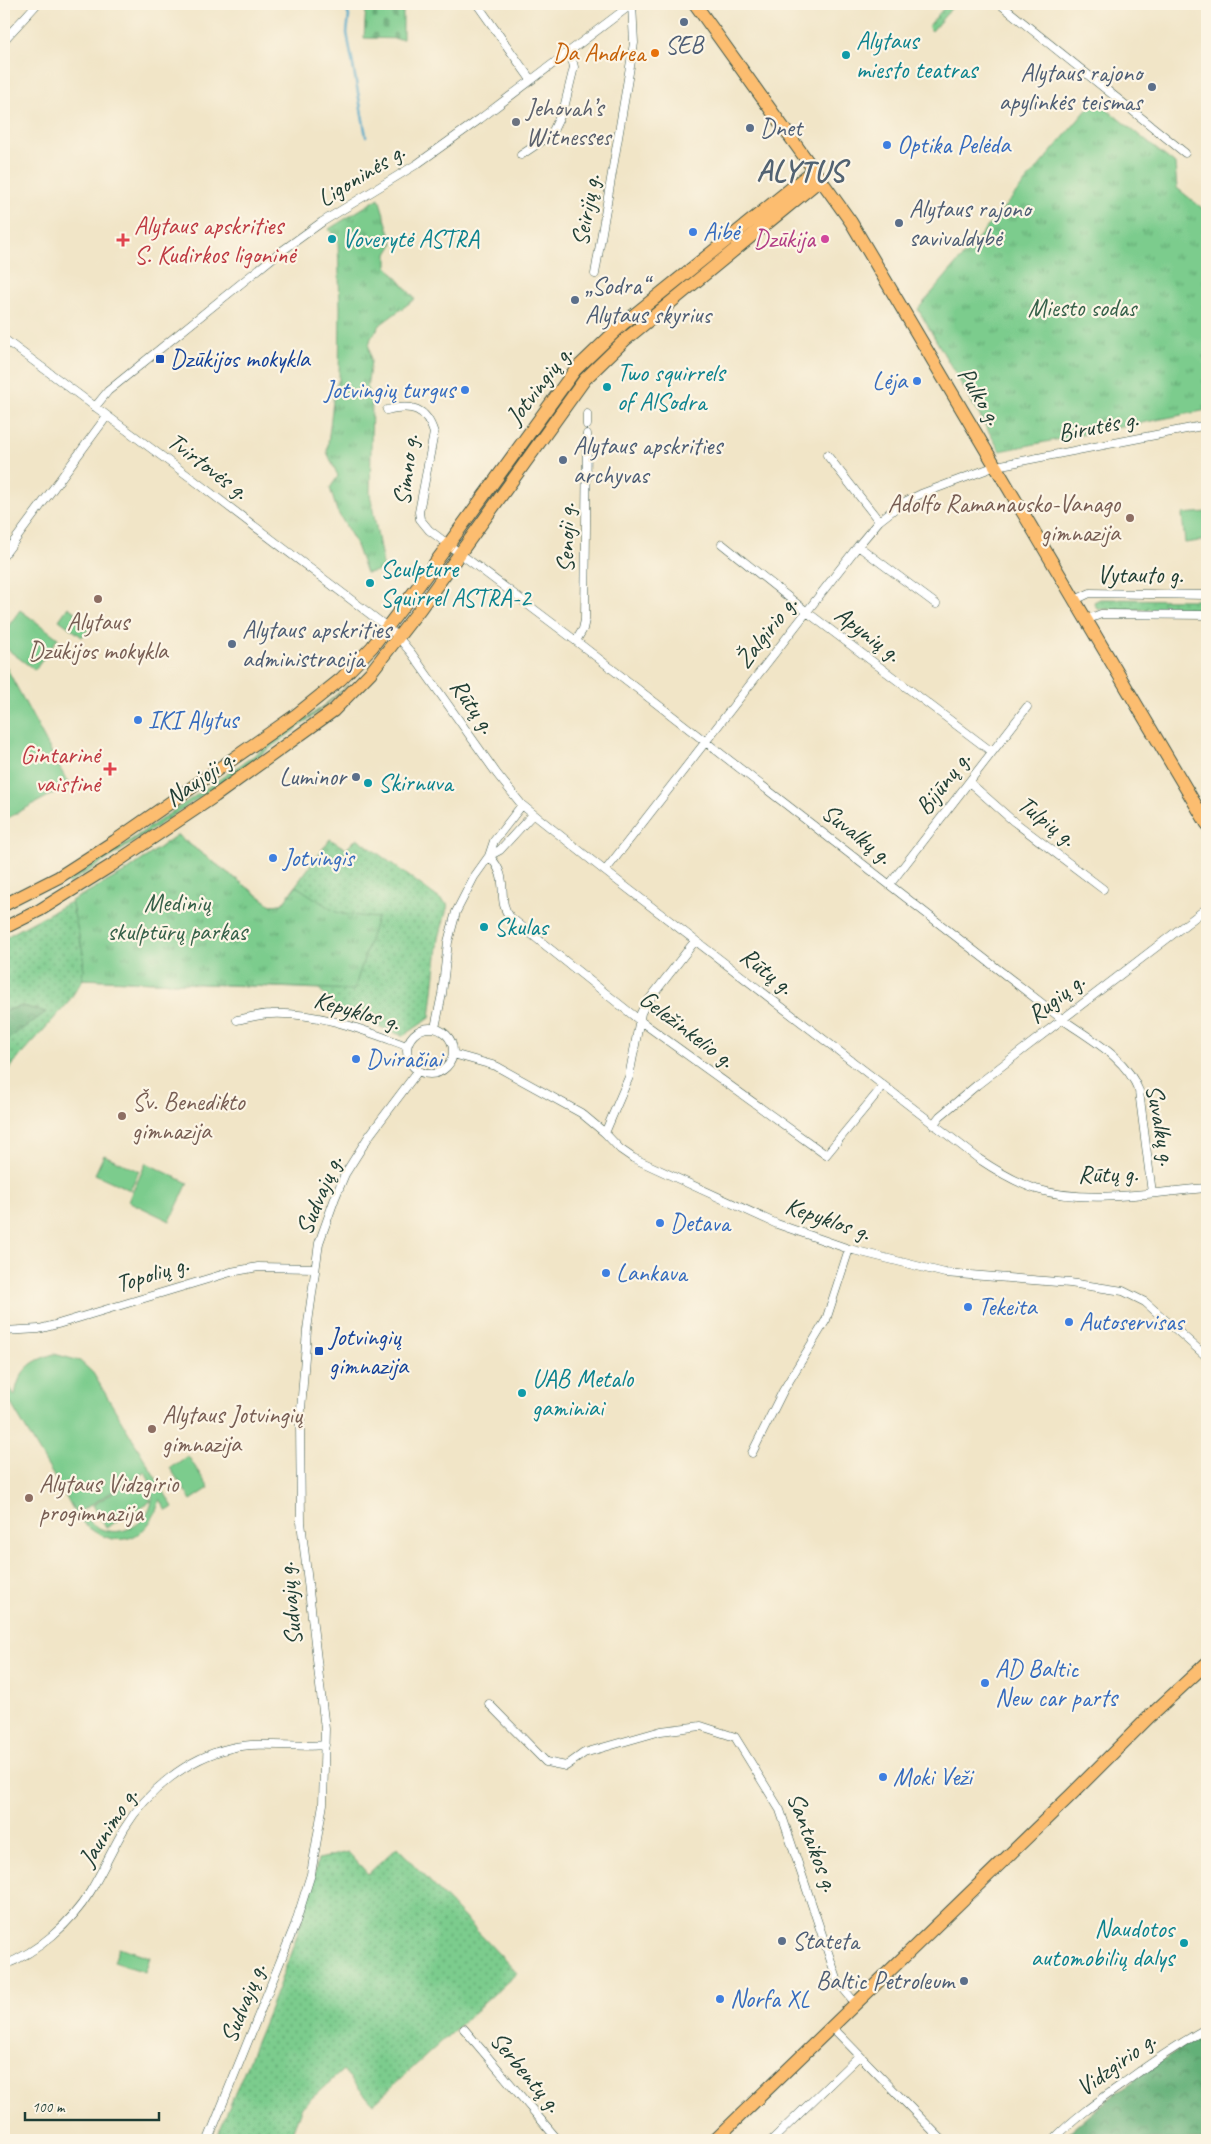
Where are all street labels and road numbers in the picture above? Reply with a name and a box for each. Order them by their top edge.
street label: Ligoninės g. [311,136,411,214]
street label: Seirijų g. [564,172,608,248]
street label: Jotvingių g. [498,339,580,432]
street label: Pulko g. [950,361,1010,431]
street label: Birutės g. [1055,403,1141,449]
street label: Tvirtovės g. [161,425,255,507]
street label: Simno g. [386,433,426,507]
street label: Senoji g. [549,503,583,573]
street label: Vytauto g. [1097,559,1183,591]
street label: Žalgirio g. [727,589,805,675]
street label: Apynių g. [828,598,908,670]
street label: Rūtų g. [443,672,503,740]
street label: Naujoji g. [159,742,241,814]
street label: Bijūnų g. [908,744,978,821]
street label: Tulpių g. [1011,788,1083,854]
street label: Suvalkų g. [815,796,899,872]
street label: Rūtų g. [733,940,801,1002]
street label: Rugių g. [1021,965,1091,1030]
street label: Kepyklos g. [310,983,404,1039]
street label: Geležinkelio g. [633,983,741,1075]
street label: Suvalkų g. [1138,1082,1184,1168]
street label: Sudvajų g. [288,1150,350,1240]
street label: Rūtų g. [1078,1157,1138,1191]
street label: Kepyklos g. [781,1190,875,1248]
street label: Topolių g. [112,1248,192,1300]
street label: Sudvajų g. [270,1561,310,1647]
street label: Jaunimo g. [70,1782,145,1873]
street label: Santaikos g. [780,1788,846,1896]
street label: Sudvajų g. [213,1958,273,2048]
street label: Vidzgirio g. [1070,2024,1162,2104]
street label: Serbentų g. [483,2025,569,2119]

